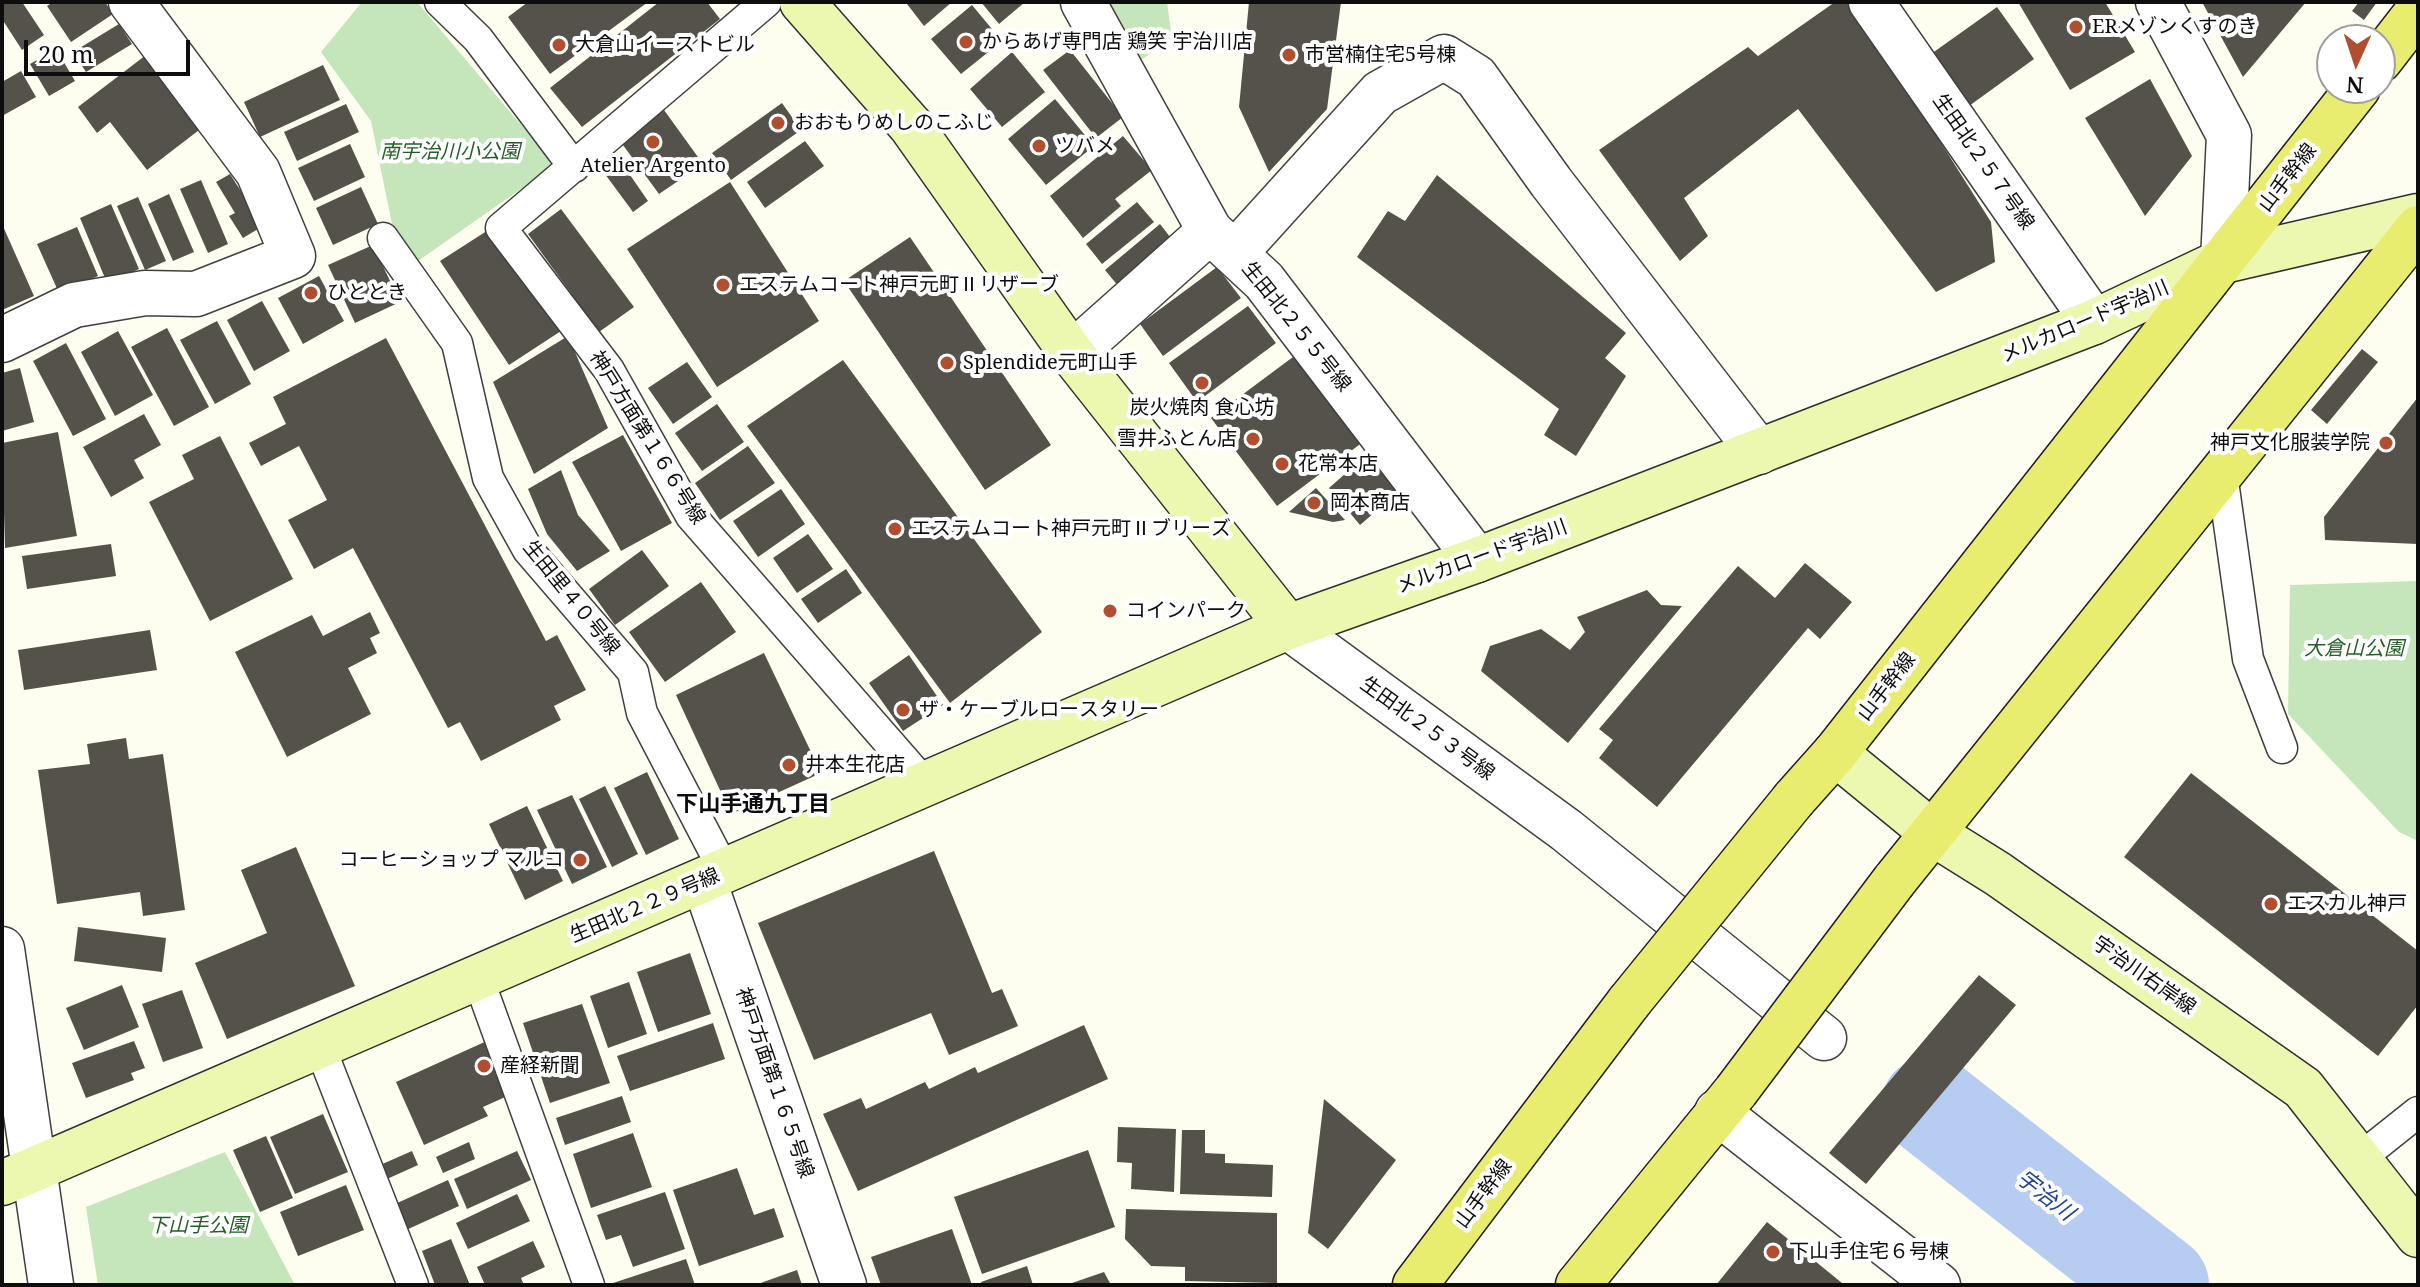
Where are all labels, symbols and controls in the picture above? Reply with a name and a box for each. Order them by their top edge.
place label: ERメゾンくすのき [2092,15,2258,39]
marker: ERメゾンくすのき [2067,18,2085,36]
scale bar [28,24,194,74]
north arrow [2316,24,2396,104]
place label: からあげ専門店 鶏笑 宇治川店 [982,30,1252,54]
place label: 大倉山イーストビル [575,33,755,57]
marker: からあげ専門店 鶏笑 宇治川店 [957,33,975,51]
marker: 大倉山イーストビル [550,36,568,54]
text: 20 m [38,37,94,70]
place label: 市営楠住宅5号棟 [1305,43,1456,67]
marker: 市営楠住宅5号棟 [1280,46,1298,64]
text: N [2345,71,2364,101]
street label: 生田北２５７号線 [1927,90,2039,234]
place label: おおもりめしのこふじ [794,111,994,135]
marker: おおもりめしのこふじ [769,114,787,132]
marker: Atelier Argento [644,133,662,151]
place label: ツバメ [1055,134,1115,158]
marker: ツバメ [1030,137,1048,155]
street label: 山手幹線 [2254,139,2322,217]
park label: 南宇治川小公園 [380,140,520,164]
place label: Atelier Argento [580,154,726,178]
street label: 生田北２５５号線 [1236,257,1356,397]
place label: エステムコート神戸元町Ⅱリザーブ [739,273,1059,297]
marker: エステムコート神戸元町Ⅱリザーブ [714,276,732,294]
street label: メルカロード宇治川 [1997,276,2173,368]
place label: ひととき [327,281,407,305]
marker: ひととき [302,284,320,302]
street label: 神戸方面第１６６号線 [584,347,710,529]
place label: Splendide元町山手 [963,351,1138,375]
marker: Splendide元町山手 [938,354,956,372]
marker: 炭火焼肉 食心坊 [1193,374,1211,392]
place label: 炭火焼肉 食心坊 [1129,396,1275,420]
place label: 雪井ふとん店 [1117,427,1237,451]
marker: 雪井ふとん店 [1244,430,1262,448]
place label: 神戸文化服装学院 [2210,431,2370,455]
marker: 神戸文化服装学院 [2377,434,2395,452]
place label: 花常本店 [1298,452,1378,476]
marker: 花常本店 [1273,455,1291,473]
place label: 岡本商店 [1330,491,1410,515]
marker: 岡本商店 [1305,494,1323,512]
street label: メルカロード宇治川 [1393,515,1571,599]
place label: エステムコート神戸元町Ⅱブリーズ [911,517,1231,541]
marker: エステムコート神戸元町Ⅱブリーズ [886,520,904,538]
street label: 生田里４０号線 [518,536,624,660]
place label: コインパーク [1126,599,1246,623]
marker: コインパーク [1101,602,1119,620]
park label: 大倉山公園 [2304,637,2404,661]
street label: 山手幹線 [1853,648,1921,726]
street label: 生田北２５３号線 [1355,672,1499,786]
place label: ザ・ケーブルロースタリー [919,698,1159,722]
marker: ザ・ケーブルロースタリー [894,701,912,719]
place label: 井本生花店 [805,753,905,777]
marker: 井本生花店 [780,756,798,774]
district label: 下山手通九丁目 [676,792,830,818]
place label: コーヒーショップ マルコ [339,848,564,872]
marker: コーヒーショップ マルコ [571,851,589,869]
street label: 生田北２２９号線 [567,864,723,948]
place label: エスカル神戸 [2287,892,2407,916]
marker: エスカル神戸 [2262,895,2280,913]
street label: 宇治川右岸線 [2088,932,2200,1020]
street label: 神戸方面第１６５号線 [730,985,818,1181]
place label: 産経新聞 [500,1054,580,1078]
marker: 産経新聞 [475,1057,493,1075]
street label: 山手幹線 [1450,1155,1518,1233]
water label: 宇治川 [2011,1165,2079,1227]
park label: 下山手公園 [148,1214,248,1238]
place label: 下山手住宅６号棟 [1789,1240,1949,1264]
marker: 下山手住宅６号棟 [1764,1243,1782,1261]

